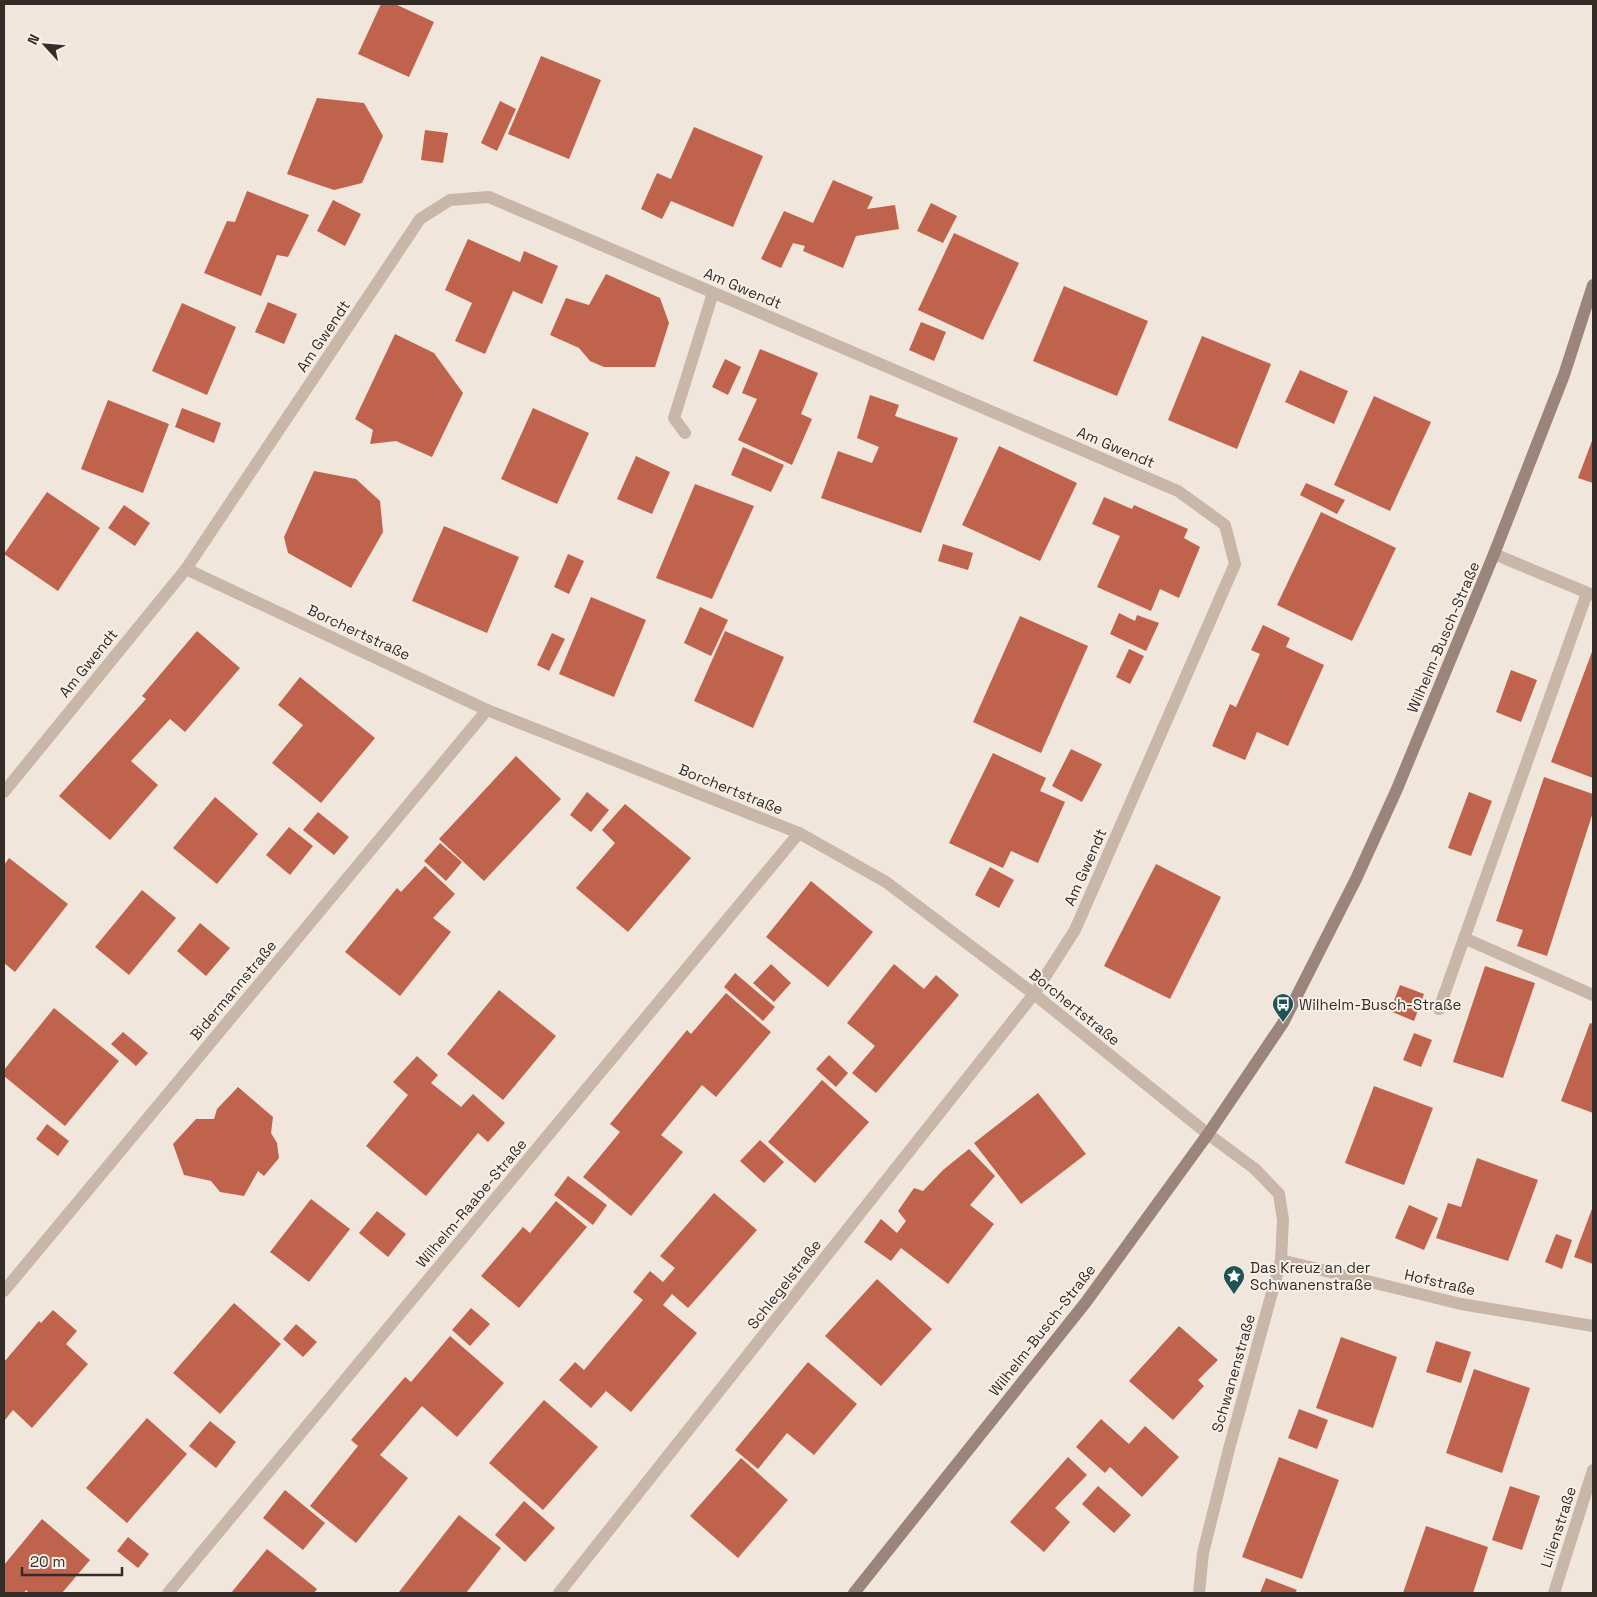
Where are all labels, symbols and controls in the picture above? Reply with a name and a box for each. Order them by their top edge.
north arrow [20,20,70,70]
text: N [23,31,43,47]
street label: Am Gwendt [701,263,785,313]
street label: Am Gwendt [292,296,354,376]
street label: Am Gwendt [1074,422,1158,472]
street label: Wilhelm-Busch-Straße [1403,558,1484,715]
street label: Borchertstraße [305,600,413,664]
street label: Am Gwendt [55,625,121,701]
street label: Borchertstraße [676,759,786,819]
street label: Am Gwendt [1060,825,1111,909]
street label: Bidermannstraße [186,936,280,1044]
street label: Borchertstraße [1026,965,1124,1049]
bus stop icon: Wilhelm-Busch-Straße [1271,992,1295,1023]
place label: Wilhelm-Busch-Straße [1299,995,1461,1014]
street label: Wilhelm-Raabe-Straße [412,1135,531,1271]
street label: Schlegelstraße [743,1235,825,1333]
place label: Das Kreuz an der Schwanenstraße [1250,1258,1372,1294]
street label: Wilhelm-Busch-Straße [985,1260,1100,1400]
place icon: Das Kreuz an der Schwanenstraße [1222,1264,1246,1295]
street label: Hofstraße [1403,1265,1477,1299]
street label: Schwanenstraße [1207,1312,1259,1434]
street label: Lilienstraße [1536,1484,1580,1570]
scale bar [22,1544,122,1576]
text: 20 m [30,1552,65,1571]

